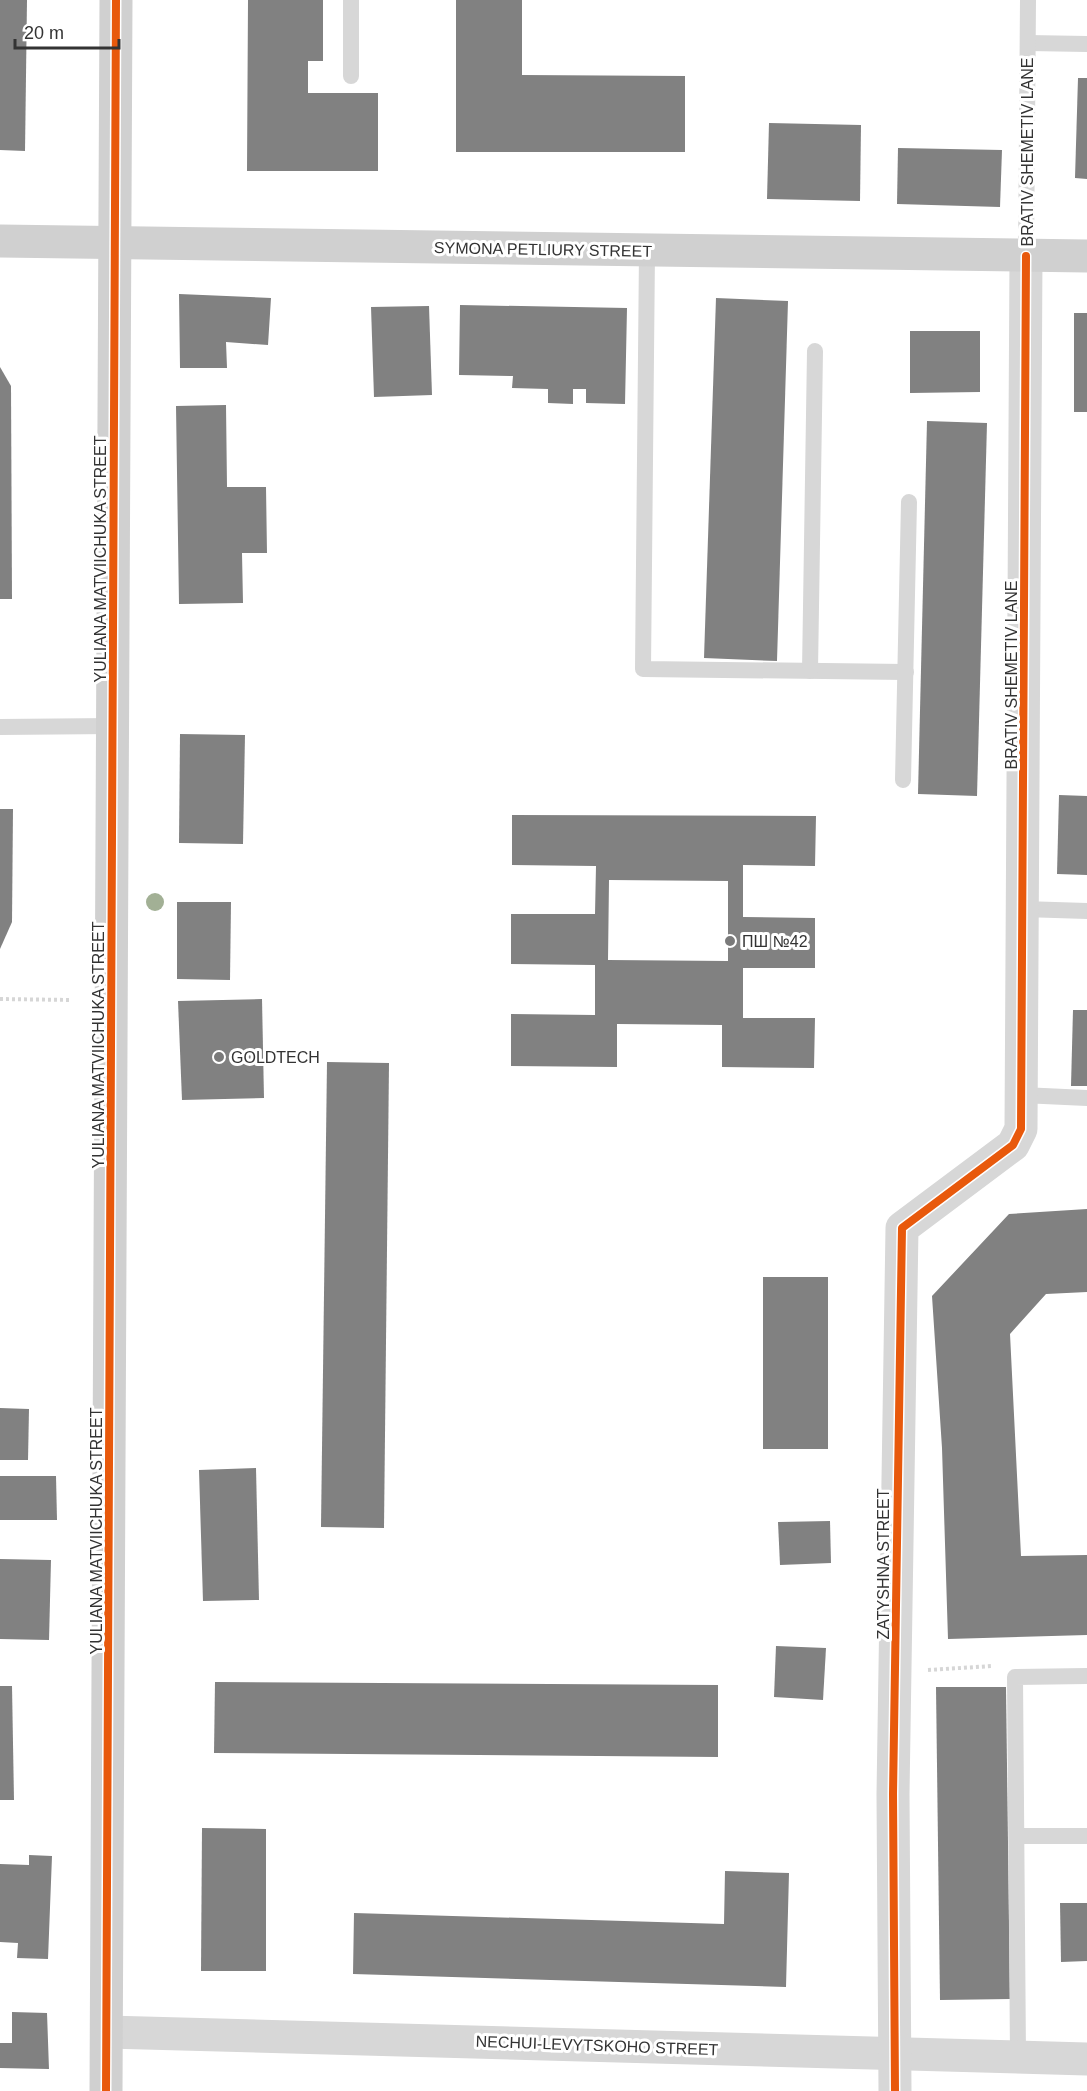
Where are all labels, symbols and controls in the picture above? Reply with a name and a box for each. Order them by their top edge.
scale bar [15,12,118,50]
text: 20 m [24,23,64,43]
street label: BRATIV SHEMETIV LANE [1019,57,1036,247]
street label: SYMONA PETLIURY STREET [434,239,652,260]
street label: YULIANA MATVIICHUKA STREET [92,435,109,682]
street label: BRATIV SHEMETIV LANE [1003,580,1020,770]
street label: YULIANA MATVIICHUKA STREET [90,921,107,1168]
place label: ПШ №42 [742,933,808,950]
marker: ПШ №42 [723,934,737,948]
place label: GOLDTECH [231,1049,320,1066]
marker: GOLDTECH [212,1050,226,1064]
street label: YULIANA MATVIICHUKA STREET [88,1407,105,1654]
street label: ZATYSHNA STREET [875,1488,892,1639]
street label: NECHUI-LEVYTSKOHO STREET [475,2033,719,2058]

